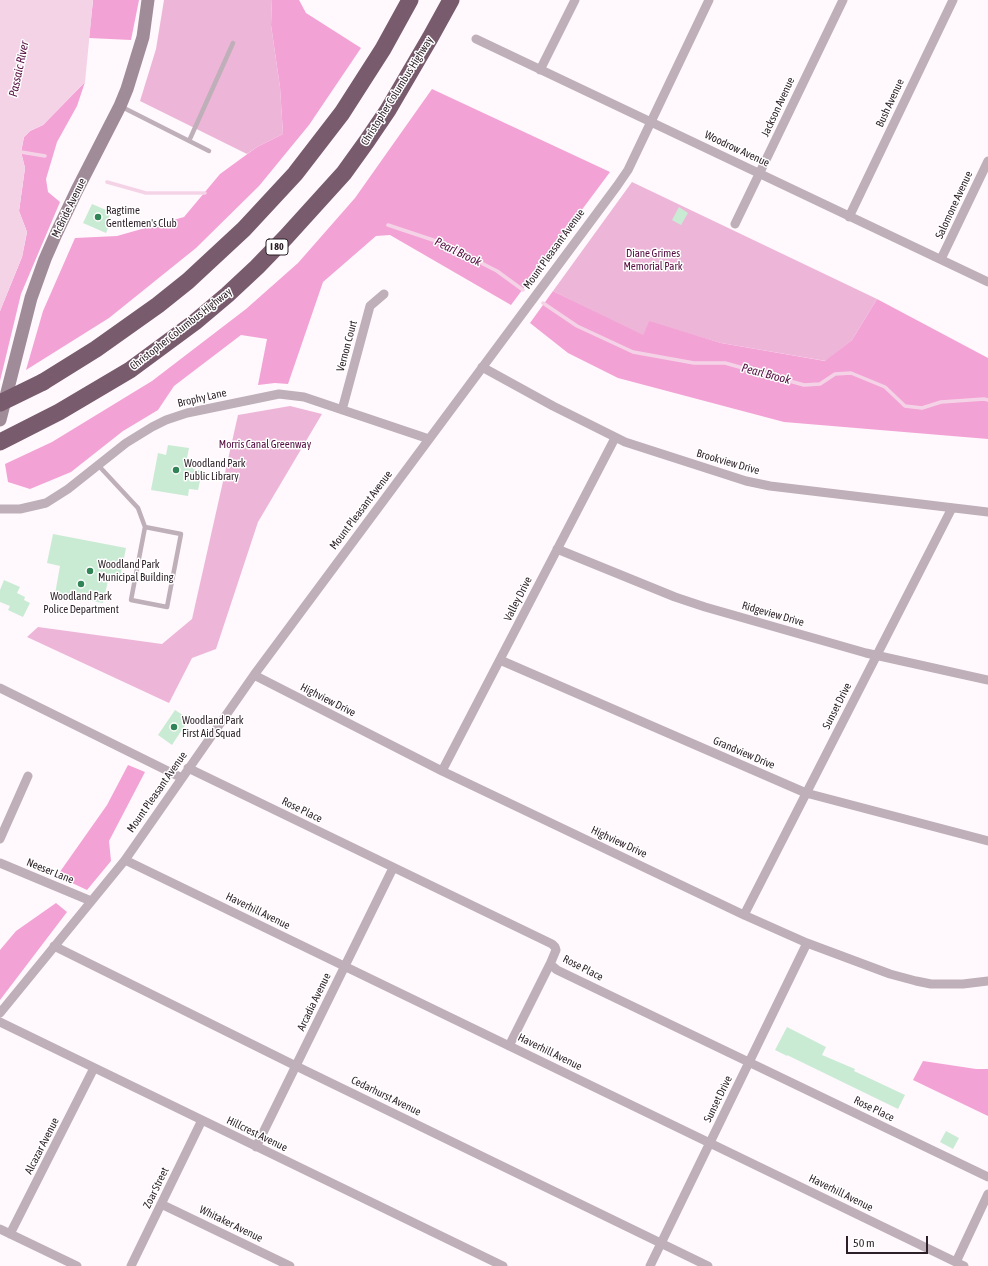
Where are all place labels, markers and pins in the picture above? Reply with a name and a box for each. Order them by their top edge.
place label: Ragtime Gentlemen's Club [106,204,177,230]
marker: Ragtime Gentlemen's Club [93,212,103,222]
place label: Woodland Park Public Library [184,457,246,483]
marker: Woodland Park Public Library [171,465,181,475]
place label: Woodland Park Municipal Building [98,558,174,584]
marker: Woodland Park Municipal Building [85,566,95,576]
marker: Woodland Park Police Department [76,579,86,589]
place label: Woodland Park Police Department [43,590,119,616]
place label: Woodland Park First Aid Squad [182,714,244,740]
marker: Woodland Park First Aid Squad [169,722,179,732]

